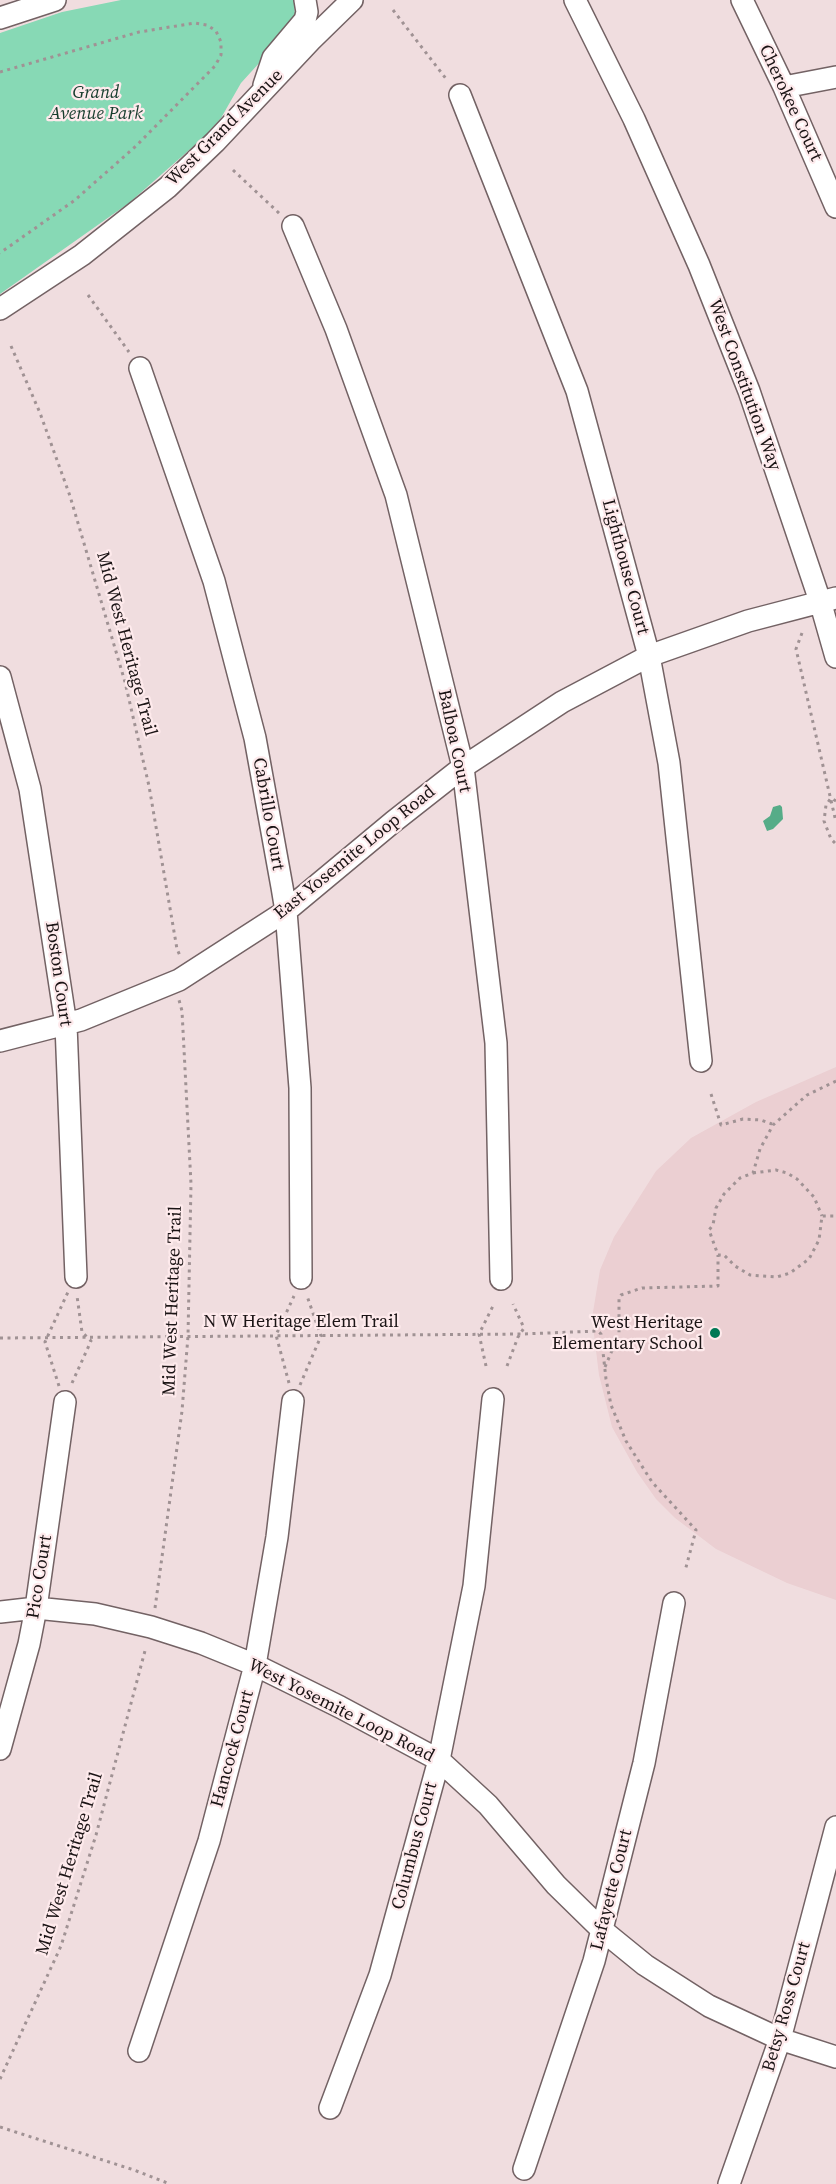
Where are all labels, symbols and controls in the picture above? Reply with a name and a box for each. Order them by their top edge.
street label: Cherokee Court [754,41,826,165]
street label: West Grand Avenue [162,65,288,191]
park label: Grand Avenue Park [49,82,143,124]
street label: West Constitution Way [703,296,785,474]
street label: Lighthouse Court [597,497,653,637]
street label: Mid West Heritage Trail [91,549,161,739]
street label: Balboa Court [433,687,475,795]
street label: Cabrillo Court [247,756,289,872]
street label: East Yosemite Loop Road [270,781,440,925]
street label: Boston Court [40,920,76,1028]
street label: Mid West Heritage Trail [159,1206,187,1396]
street label: N W Heritage Elem Trail [203,1311,399,1333]
place label: West Heritage Elementary School [552,1312,703,1354]
marker: West Heritage Elementary School [708,1326,722,1340]
street label: Pico Court [23,1534,57,1620]
street label: West Yosemite Loop Road [244,1655,438,1767]
street label: Hancock Court [207,1688,259,1810]
street label: Mid West Heritage Trail [32,1770,108,1958]
street label: Columbus Court [388,1780,442,1912]
street label: Lafayette Court [587,1827,637,1953]
street label: Betsy Ross Court [758,1940,816,2074]

